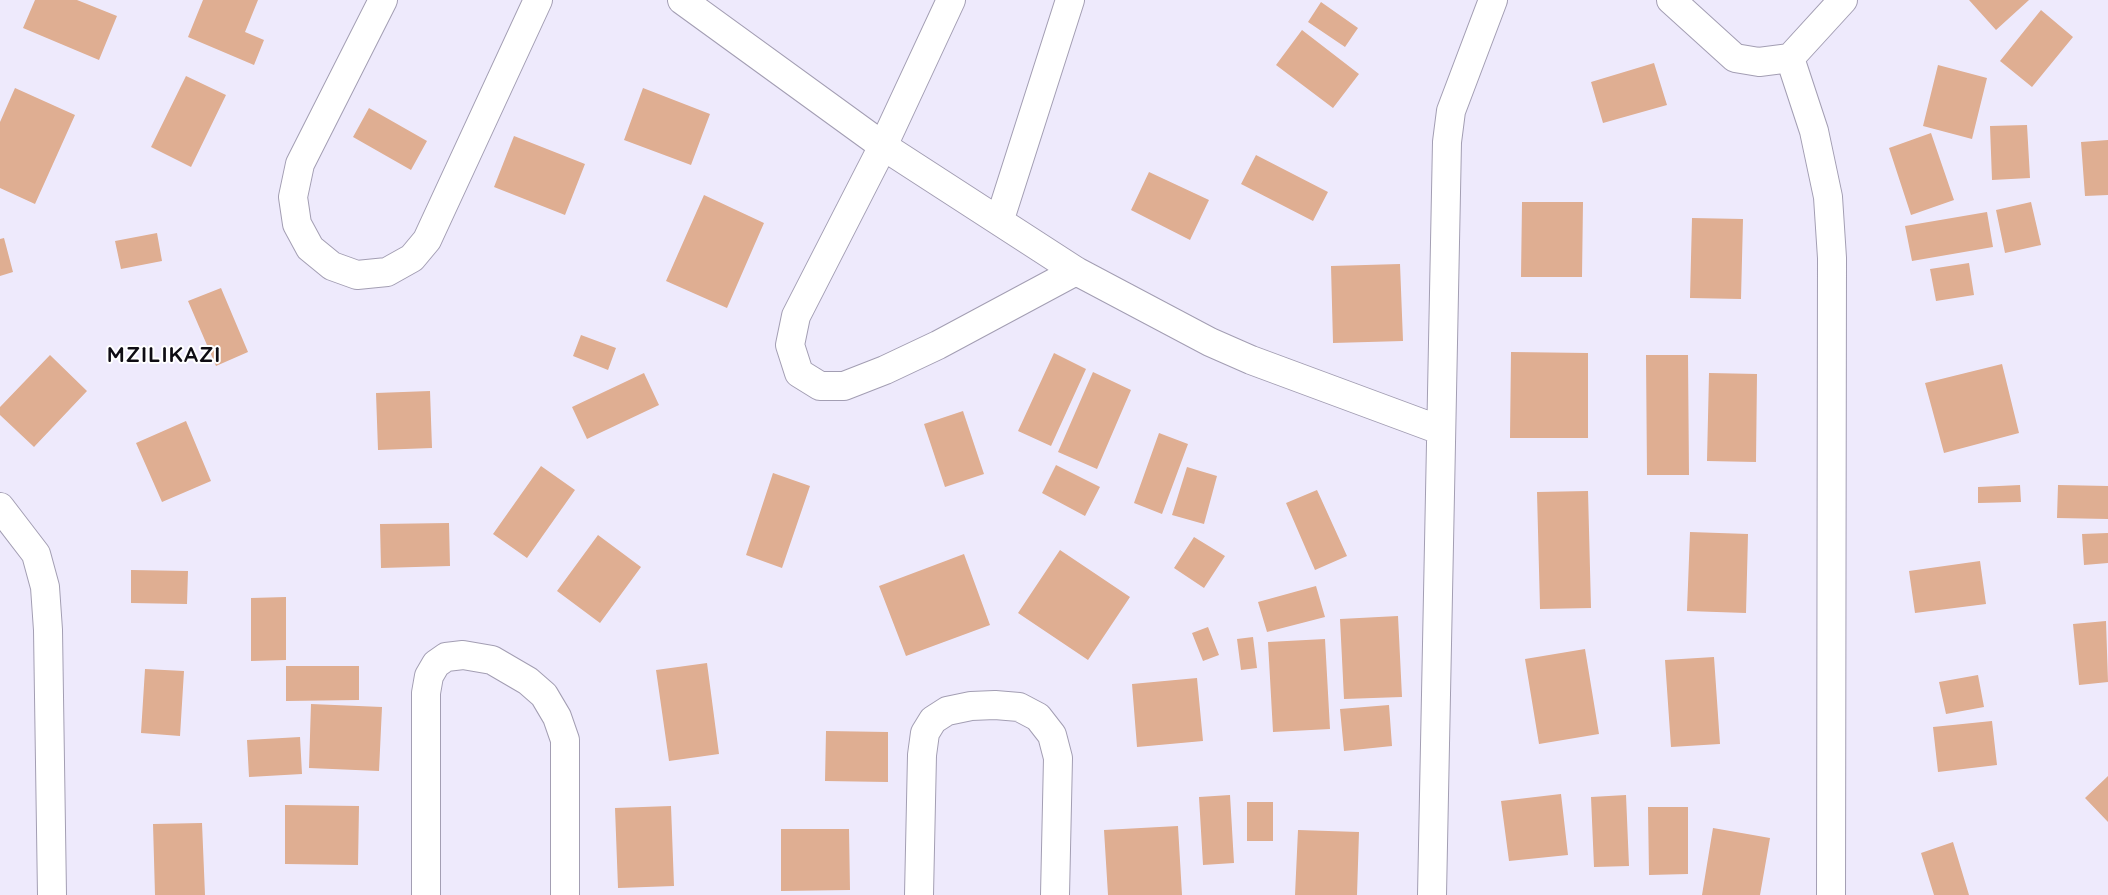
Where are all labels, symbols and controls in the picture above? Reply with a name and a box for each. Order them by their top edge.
district label: MZILIKAZI [106,342,222,368]

